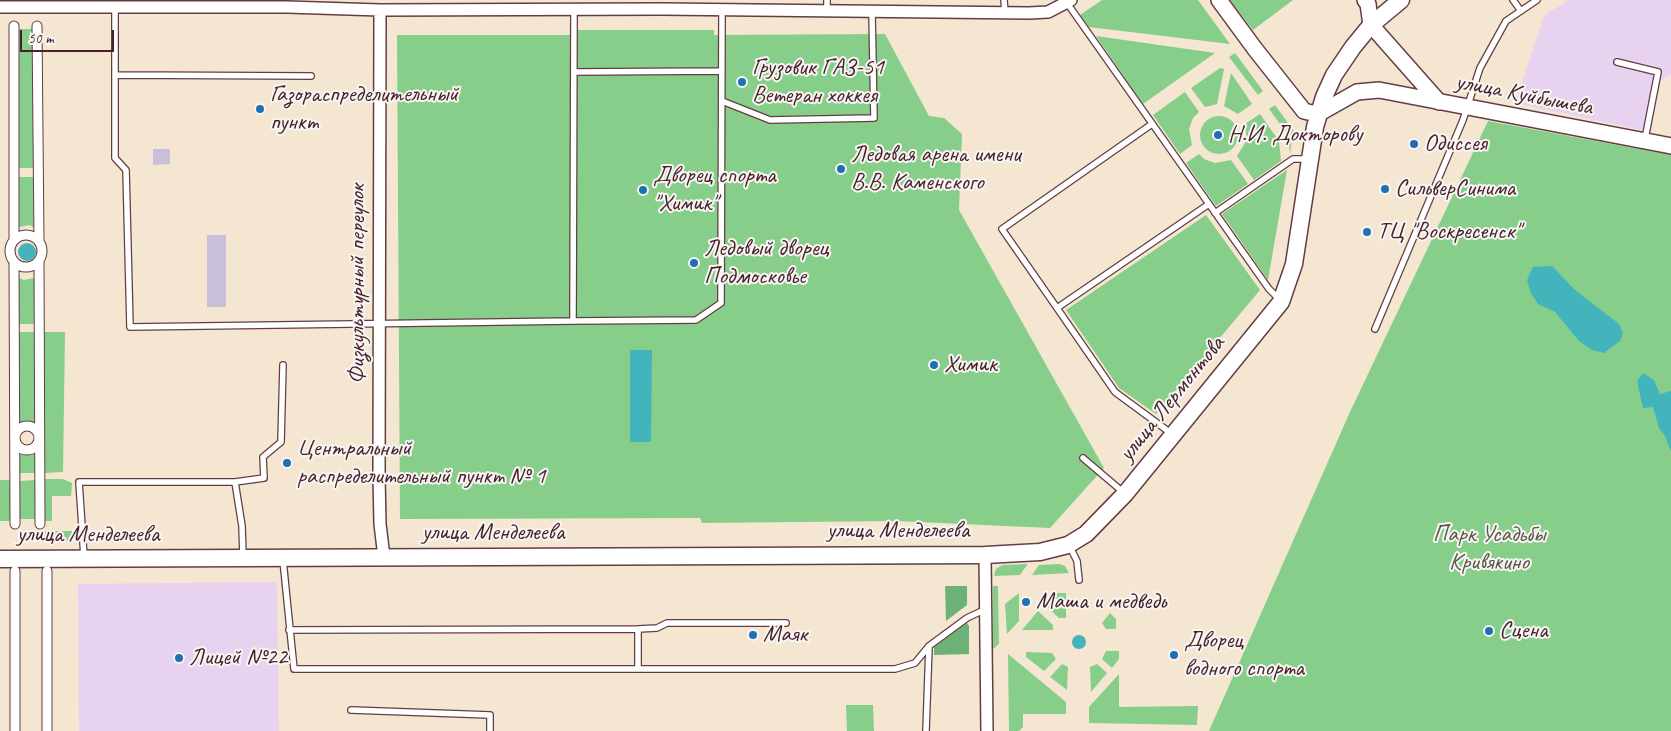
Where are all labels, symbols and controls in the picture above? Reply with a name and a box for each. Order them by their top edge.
scale bar [22,20,116,52]
text: 50 m [28,29,54,48]
place label: Грузовик ГАЗ-51 Ветеран хоккея [752,54,884,110]
street label: улица Куйбышева [1453,68,1595,122]
marker: Грузовик ГАЗ-51 Ветеран хоккея [736,76,748,88]
place label: Газораспределительный пункт [270,81,458,137]
marker: Газораспределительный пункт [254,103,266,115]
place label: Н.И. Докторову [1228,121,1362,149]
marker: Н.И. Докторову [1212,129,1224,141]
place label: Одиссея [1424,130,1487,158]
marker: Одиссея [1408,138,1420,150]
place label: Ледовая арена имени В.В. Каменского [851,141,1021,197]
place label: Дворец спорта "Химик" [653,162,776,218]
marker: Ледовая арена имени В.В. Каменского [835,163,847,175]
place label: СильверСинима [1395,175,1515,203]
marker: СильверСинима [1379,183,1391,195]
street label: Физкультурный переулок [344,184,372,384]
marker: Дворец спорта "Химик" [637,184,649,196]
place label: ТЦ "Воскресенск" [1377,218,1520,246]
marker: ТЦ "Воскресенск" [1361,226,1373,238]
place label: Ледовый дворец Подмосковье [704,235,828,291]
marker: Ледовый дворец Подмосковье [688,257,700,269]
street label: улица Лермонтова [1113,330,1231,468]
place label: Химик [944,351,997,379]
marker: Химик [928,359,940,371]
place label: Центральный распределительный пункт № 1 [297,435,546,491]
marker: Центральный распределительный пункт № 1 [281,457,293,469]
street label: улица Менделеева [827,517,969,545]
street label: улица Менделеева [422,519,564,547]
street label: улица Менделеева [17,521,159,549]
park label: Парк Усадьбы Кривякино [1433,521,1545,577]
place label: Маша и медведь [1036,588,1166,616]
marker: Маша и медведь [1020,596,1032,608]
place label: Сцена [1499,617,1548,645]
place label: Маяк [763,621,807,649]
marker: Сцена [1483,625,1495,637]
place label: Дворец водного спорта [1184,627,1304,683]
marker: Маяк [747,629,759,641]
place label: Лицей №22 [189,644,287,672]
marker: Дворец водного спорта [1168,649,1180,661]
marker: Лицей №22 [173,652,185,664]

